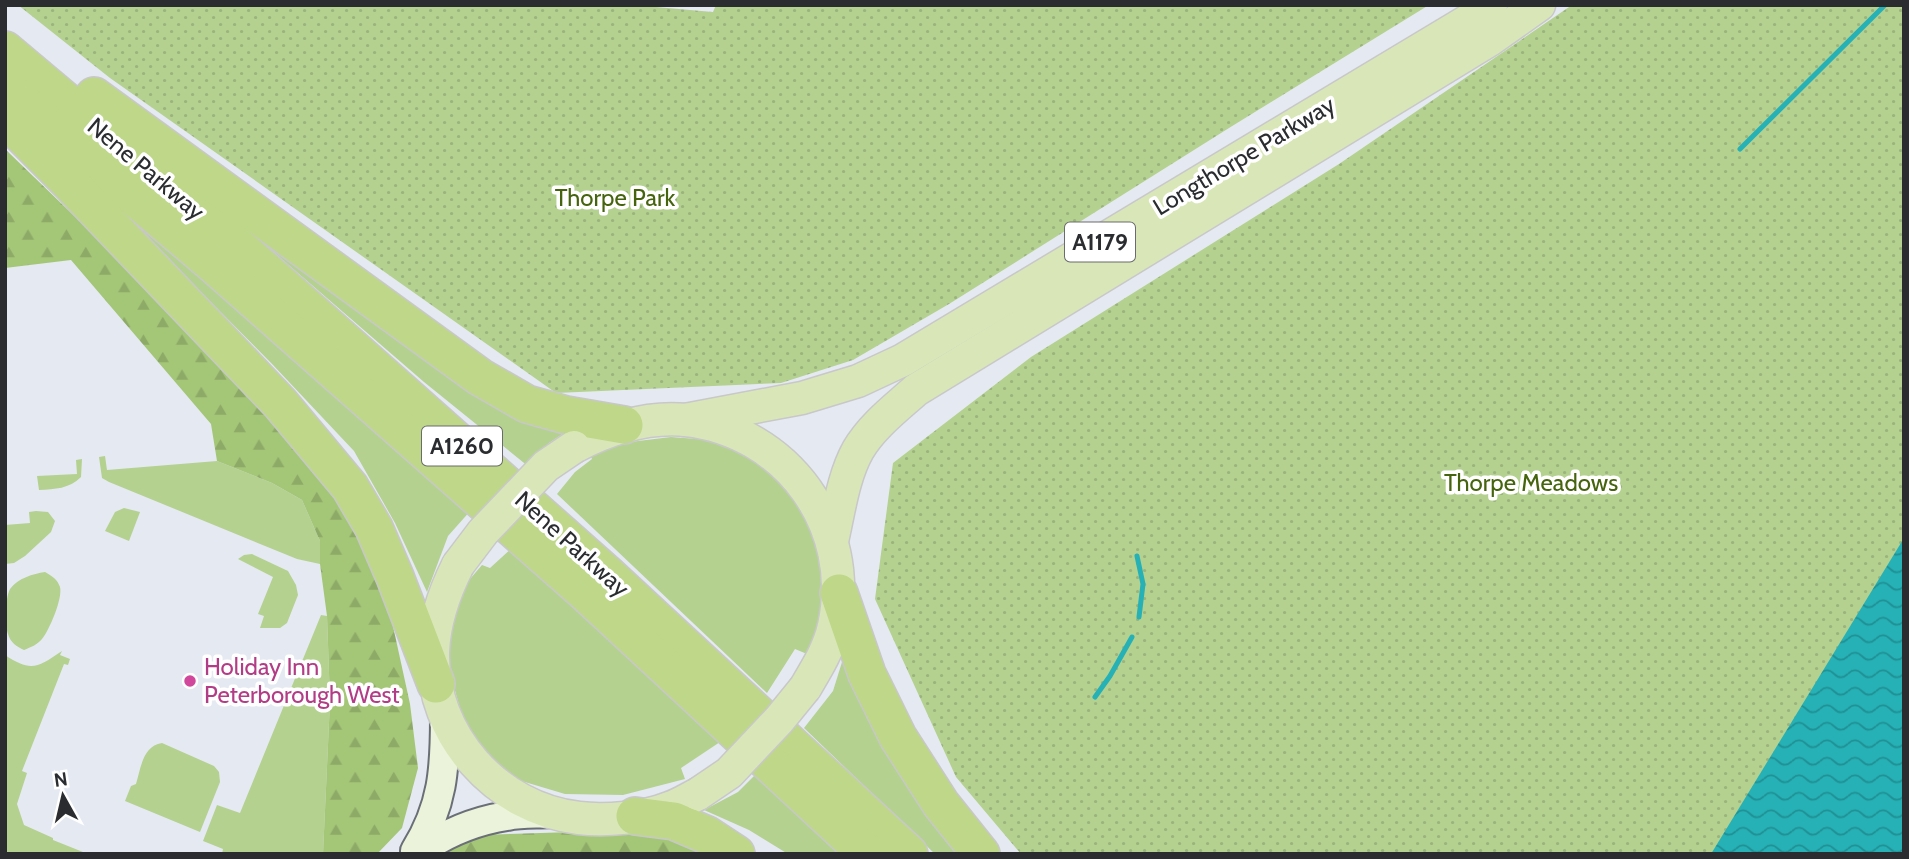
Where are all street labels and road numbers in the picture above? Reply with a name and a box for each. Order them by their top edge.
street label: Longthorpe Parkway [1148,90,1340,221]
street label: Nene Parkway [82,111,211,226]
road number: A1179 [1065,222,1135,262]
road number: A1260 [422,426,502,466]
street label: Nene Parkway [509,485,635,602]

